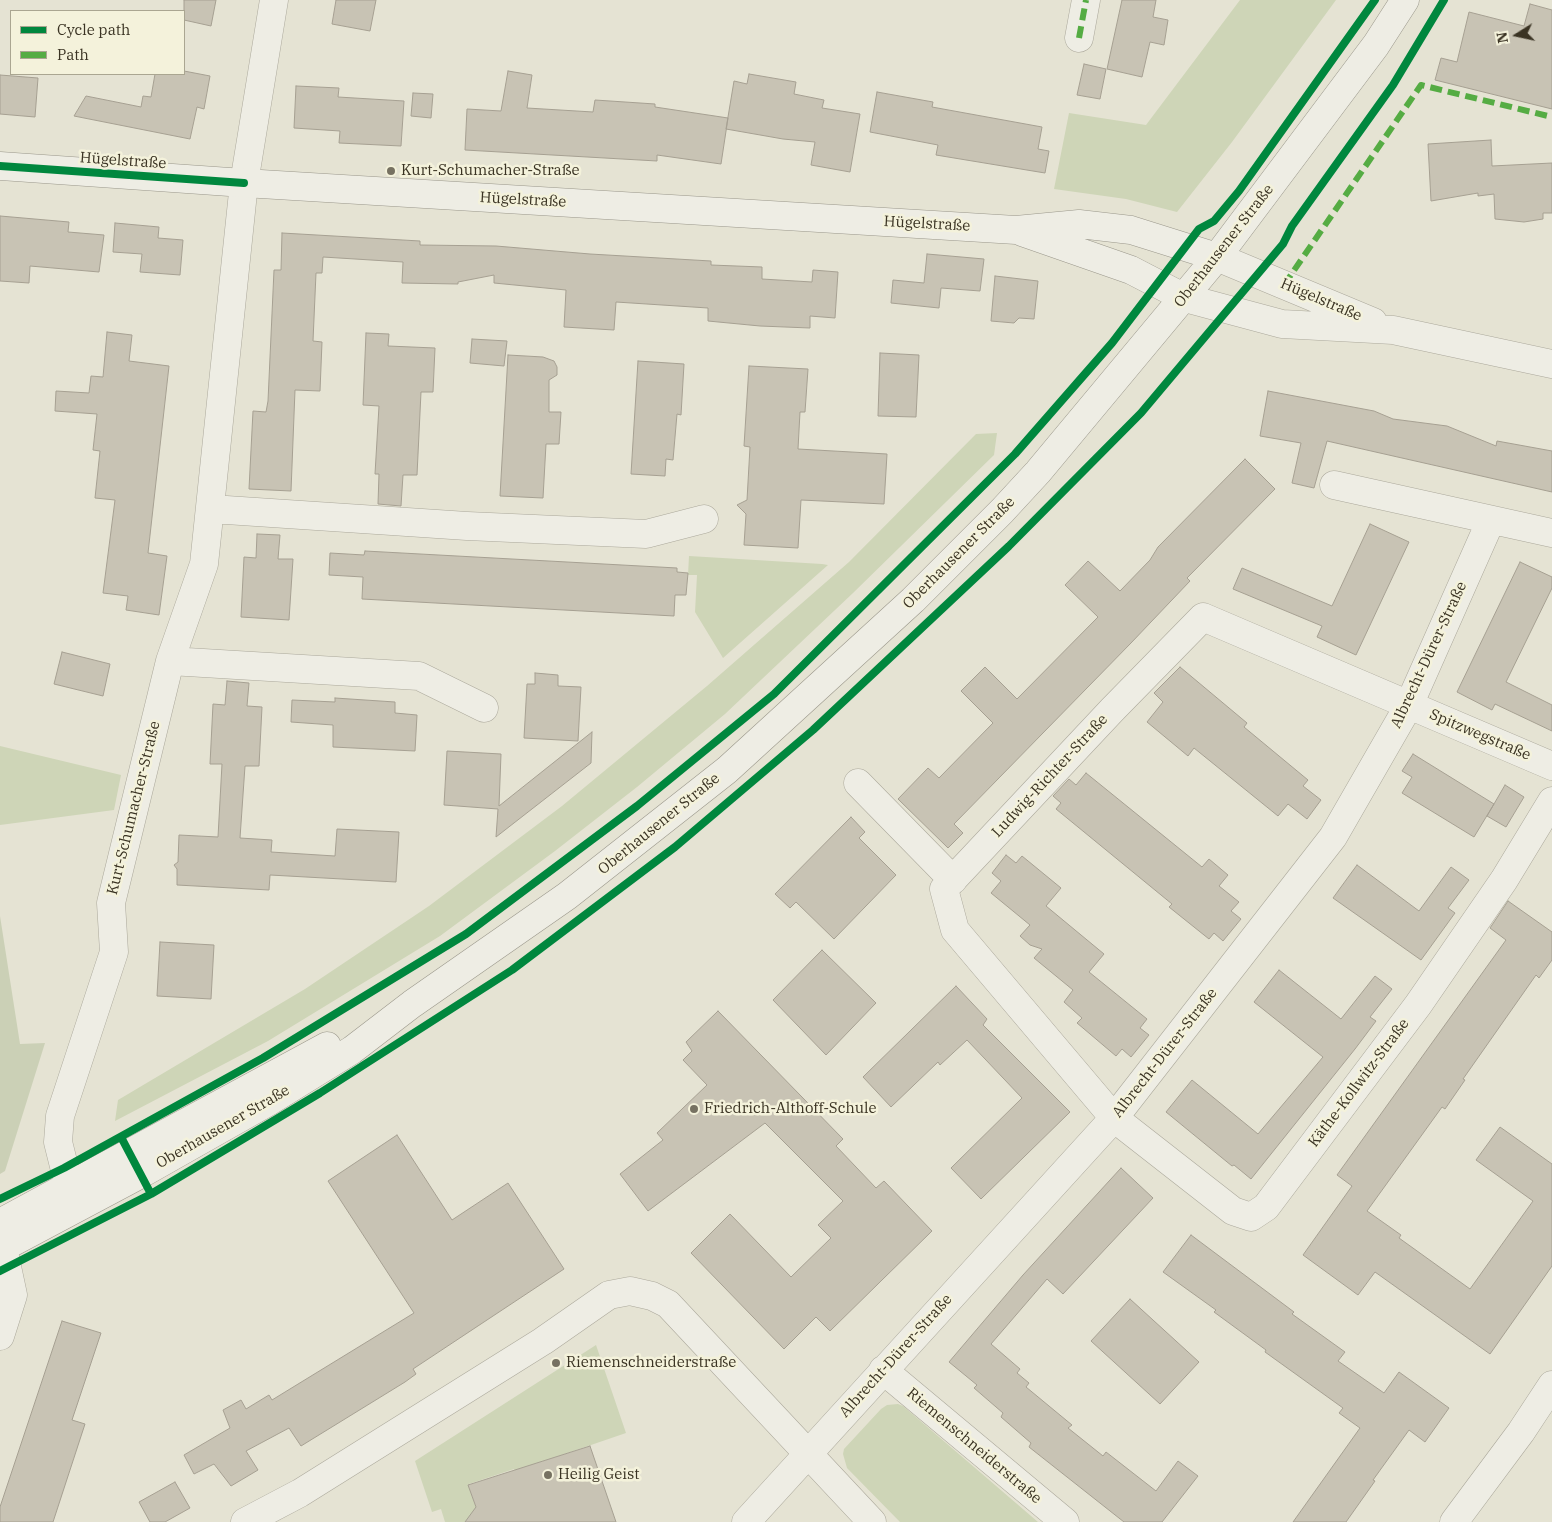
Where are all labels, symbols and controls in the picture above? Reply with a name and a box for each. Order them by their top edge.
legend [10,10,185,75]
north arrow [1492,10,1542,60]
text: Cycle path [57,20,130,39]
text: N [1492,31,1512,45]
text: Path [57,45,89,64]
street label: Hügelstraße [79,149,167,173]
place label: Kurt-Schumacher-Straße [401,162,579,180]
marker: Kurt-Schumacher-Straße [385,165,397,177]
street label: Oberhausener Straße [1170,181,1278,311]
street label: Hügelstraße [479,189,567,211]
street label: Hügelstraße [883,213,971,235]
street label: Hügelstraße [1278,275,1364,325]
street label: Oberhausener Straße [899,493,1019,613]
street label: Albrecht-Dürer-Straße [1387,579,1471,731]
street label: Spitzwegstraße [1427,706,1533,764]
street label: Ludwig-Richter-Straße [988,711,1112,841]
street label: Kurt-Schumacher-Straße [104,719,164,897]
street label: Oberhausener Straße [595,769,723,879]
street label: Albrecht-Dürer-Straße [1109,985,1221,1121]
street label: Käthe-Kollwitz-Straße [1305,1015,1413,1151]
street label: Oberhausener Straße [153,1081,293,1173]
place label: Friedrich-Althoff-Schule [704,1100,877,1118]
marker: Friedrich-Althoff-Schule [688,1103,700,1115]
street label: Albrecht-Dürer-Straße [836,1291,956,1421]
place label: Riemenschneiderstraße [566,1354,736,1372]
marker: Riemenschneiderstraße [550,1357,562,1369]
street label: Riemenschneiderstraße [903,1384,1045,1508]
place label: Heilig Geist [558,1466,640,1484]
marker: Heilig Geist [542,1469,554,1481]

